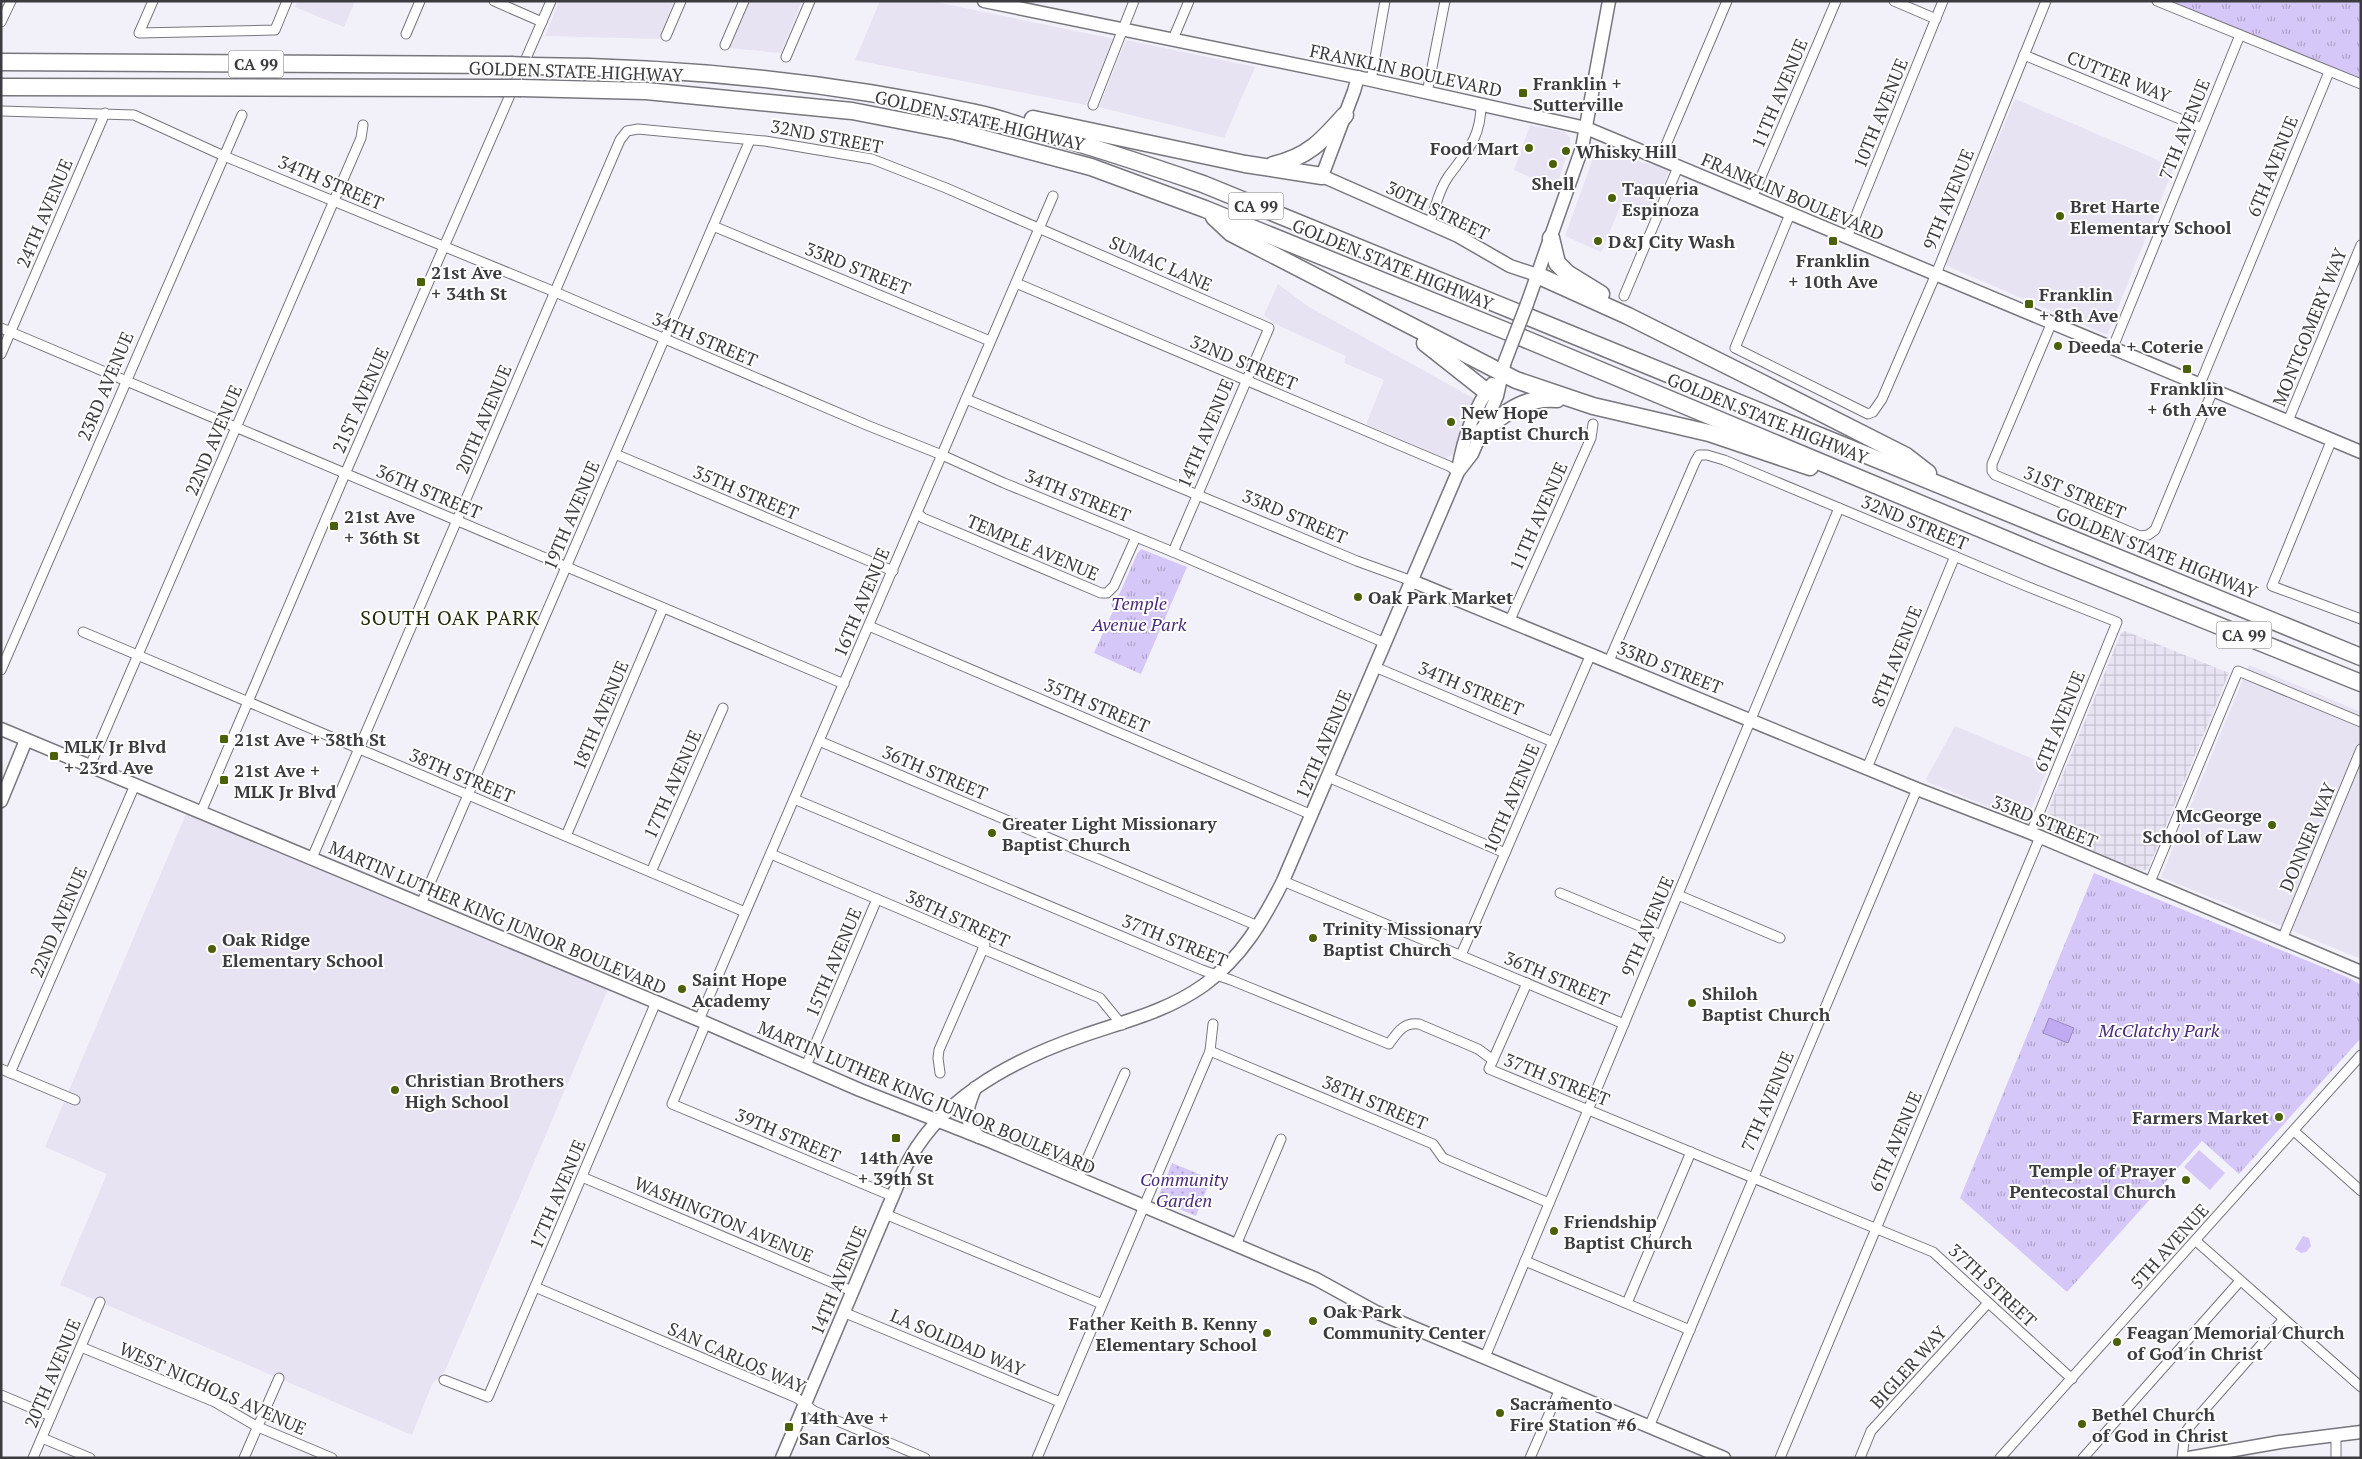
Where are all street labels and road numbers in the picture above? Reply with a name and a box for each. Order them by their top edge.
street label: 11TH AVENUE [1745,35,1813,151]
street label: FRANKLIN BOULEVARD [1308,38,1504,102]
street label: CUTTER WAY [2064,44,2175,108]
road number: CA 99 [228,51,284,78]
street label: GOLDEN STATE HIGHWAY [468,55,684,87]
street label: 10TH AVENUE [1847,55,1913,171]
street label: 7TH AVENUE [2153,75,2215,183]
street label: GOLDEN STATE HIGHWAY [873,84,1088,156]
street label: 6TH AVENUE [2241,112,2303,220]
street label: 32ND STREET [769,113,885,159]
street label: 9TH AVENUE [1917,145,1979,253]
street label: FRANKLIN BOULEVARD [1698,147,1888,245]
street label: 34TH STREET [275,149,387,215]
street label: 24TH AVENUE [10,155,78,271]
street label: 30TH STREET [1382,175,1494,245]
road number: CA 99 [1228,192,1284,220]
street label: GOLDEN STATE HIGHWAY [1289,213,1497,316]
street label: SUMAC LANE [1106,230,1216,296]
street label: 33RD STREET [802,236,914,300]
street label: MONTGOMERY WAY [2266,244,2352,410]
street label: 34TH STREET [649,306,761,372]
street label: 23RD AVENUE [71,328,139,444]
street label: 32ND STREET [1187,329,1301,395]
street label: 21ST AVENUE [326,344,394,456]
street label: 20TH AVENUE [449,361,517,477]
street label: GOLDEN STATE HIGHWAY [1664,367,1872,470]
street label: 14TH AVENUE [1171,375,1239,491]
street label: 22ND AVENUE [179,381,247,499]
street label: 19TH AVENUE [537,457,605,573]
street label: 36TH STREET [373,458,485,524]
street label: 11TH AVENUE [1503,458,1573,574]
street label: 35TH STREET [690,459,802,525]
street label: 31ST STREET [2020,460,2130,524]
street label: 34TH STREET [1022,463,1134,527]
street label: 33RD STREET [1239,483,1351,549]
street label: 32ND STREET [1858,489,1972,555]
street label: GOLDEN STATE HIGHWAY [2053,501,2261,604]
street label: TEMPLE AVENUE [963,508,1103,586]
street label: 16TH AVENUE [827,544,895,660]
street label: 8TH AVENUE [1865,602,1927,710]
road number: CA 99 [2216,622,2272,648]
street label: 33RD STREET [1614,635,1726,699]
street label: 34TH STREET [1415,655,1527,721]
street label: 18TH AVENUE [566,657,634,773]
street label: 6TH AVENUE [2028,667,2090,775]
street label: 35TH STREET [1041,672,1153,738]
street label: 12TH AVENUE [1289,686,1357,802]
street label: 17TH AVENUE [637,726,707,842]
street label: 36TH STREET [879,739,991,805]
street label: 10TH AVENUE [1477,740,1545,856]
street label: 38TH STREET [406,742,518,808]
street label: DONNER WAY [2273,778,2341,895]
street label: 33RD STREET [1989,789,2101,853]
street label: MARTIN LUTHER KING JUNIOR BOULEVARD [325,835,671,999]
street label: 22ND AVENUE [24,863,92,981]
street label: 9TH AVENUE [1615,872,1679,980]
street label: 38TH STREET [902,883,1014,953]
street label: 15TH AVENUE [799,904,867,1020]
street label: 37TH STREET [1119,908,1231,972]
street label: 36TH STREET [1501,945,1613,1011]
street label: MARTIN LUTHER KING JUNIOR BOULEVARD [754,1015,1100,1179]
street label: 37TH STREET [1501,1047,1613,1111]
street label: 7TH AVENUE [1735,1047,1799,1155]
street label: 38TH STREET [1319,1069,1431,1135]
street label: 6TH AVENUE [1863,1087,1927,1195]
street label: 39TH STREET [732,1102,844,1168]
street label: 17TH AVENUE [523,1136,591,1252]
street label: WASHINGTON AVENUE [631,1170,817,1268]
street label: 5TH AVENUE [2124,1198,2214,1294]
street label: 14TH AVENUE [804,1222,872,1338]
street label: 37TH STREET [1944,1238,2042,1332]
street label: LA SOLIDAD WAY [887,1303,1029,1381]
street label: 20TH AVENUE [18,1315,86,1431]
street label: SAN CARLOS WAY [664,1316,810,1398]
street label: BIGLER WAY [1864,1320,1952,1413]
street label: WEST NICHOLS AVENUE [116,1336,310,1440]

